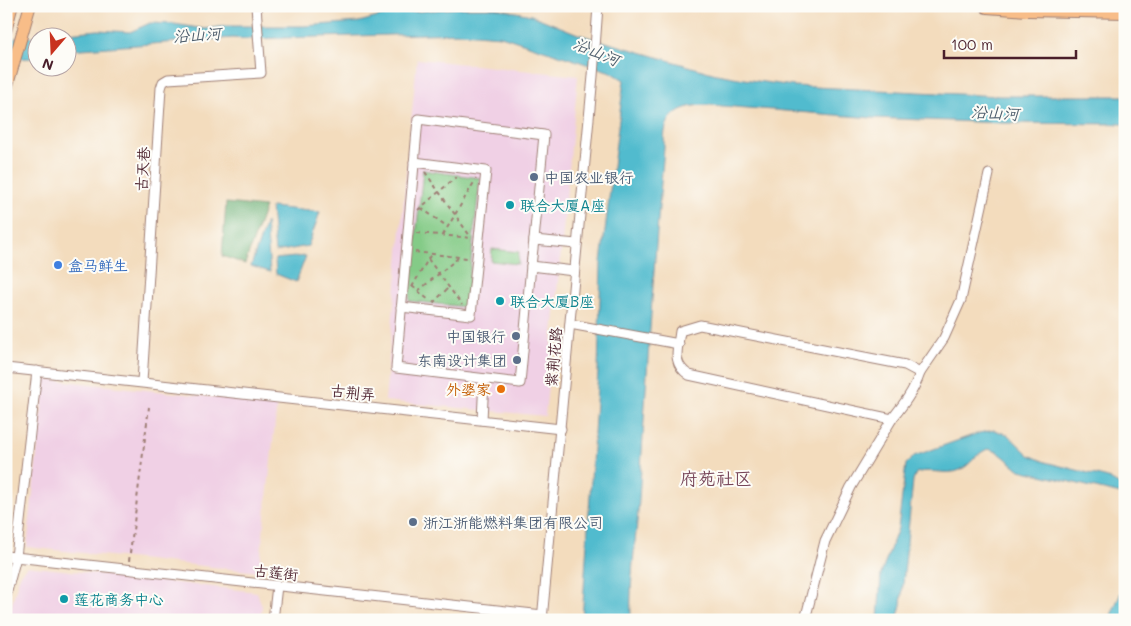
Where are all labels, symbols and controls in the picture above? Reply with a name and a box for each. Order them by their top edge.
water label: 沿山河 [172,22,225,46]
north arrow [28,28,78,78]
scale bar [944,28,1076,60]
water label: 沿山河 [571,32,626,71]
text: 100 m [951,34,993,54]
text: N [39,54,56,75]
water label: 沿山河 [970,100,1023,124]
street label: 古天巷 [130,146,154,192]
place label: 中国农业银行 [544,167,634,187]
marker: 中国农业银行 [528,171,540,183]
place label: 联合大厦A座 [520,195,605,215]
marker: 联合大厦A座 [504,199,516,211]
place label: 盒马鲜生 [68,255,128,275]
marker: 盒马鲜生 [52,259,64,271]
place label: 联合大厦B座 [510,291,594,311]
marker: 联合大厦B座 [494,295,506,307]
place label: 中国银行 [446,326,506,346]
street label: 紫荆花路 [540,326,566,388]
marker: 中国银行 [510,330,522,342]
place label: 东南设计集团 [417,350,507,370]
marker: 东南设计集团 [511,354,523,366]
place label: 外婆家 [446,379,491,399]
street label: 古荆弄 [330,380,376,404]
marker: 外婆家 [495,383,507,395]
district label: 府苑社区 [680,466,752,490]
place label: 浙江浙能燃料集团有限公司 [423,512,603,532]
marker: 浙江浙能燃料集团有限公司 [407,516,419,528]
street label: 古莲街 [253,560,299,584]
place label: 莲花商务中心 [74,589,164,609]
marker: 莲花商务中心 [58,593,70,605]

